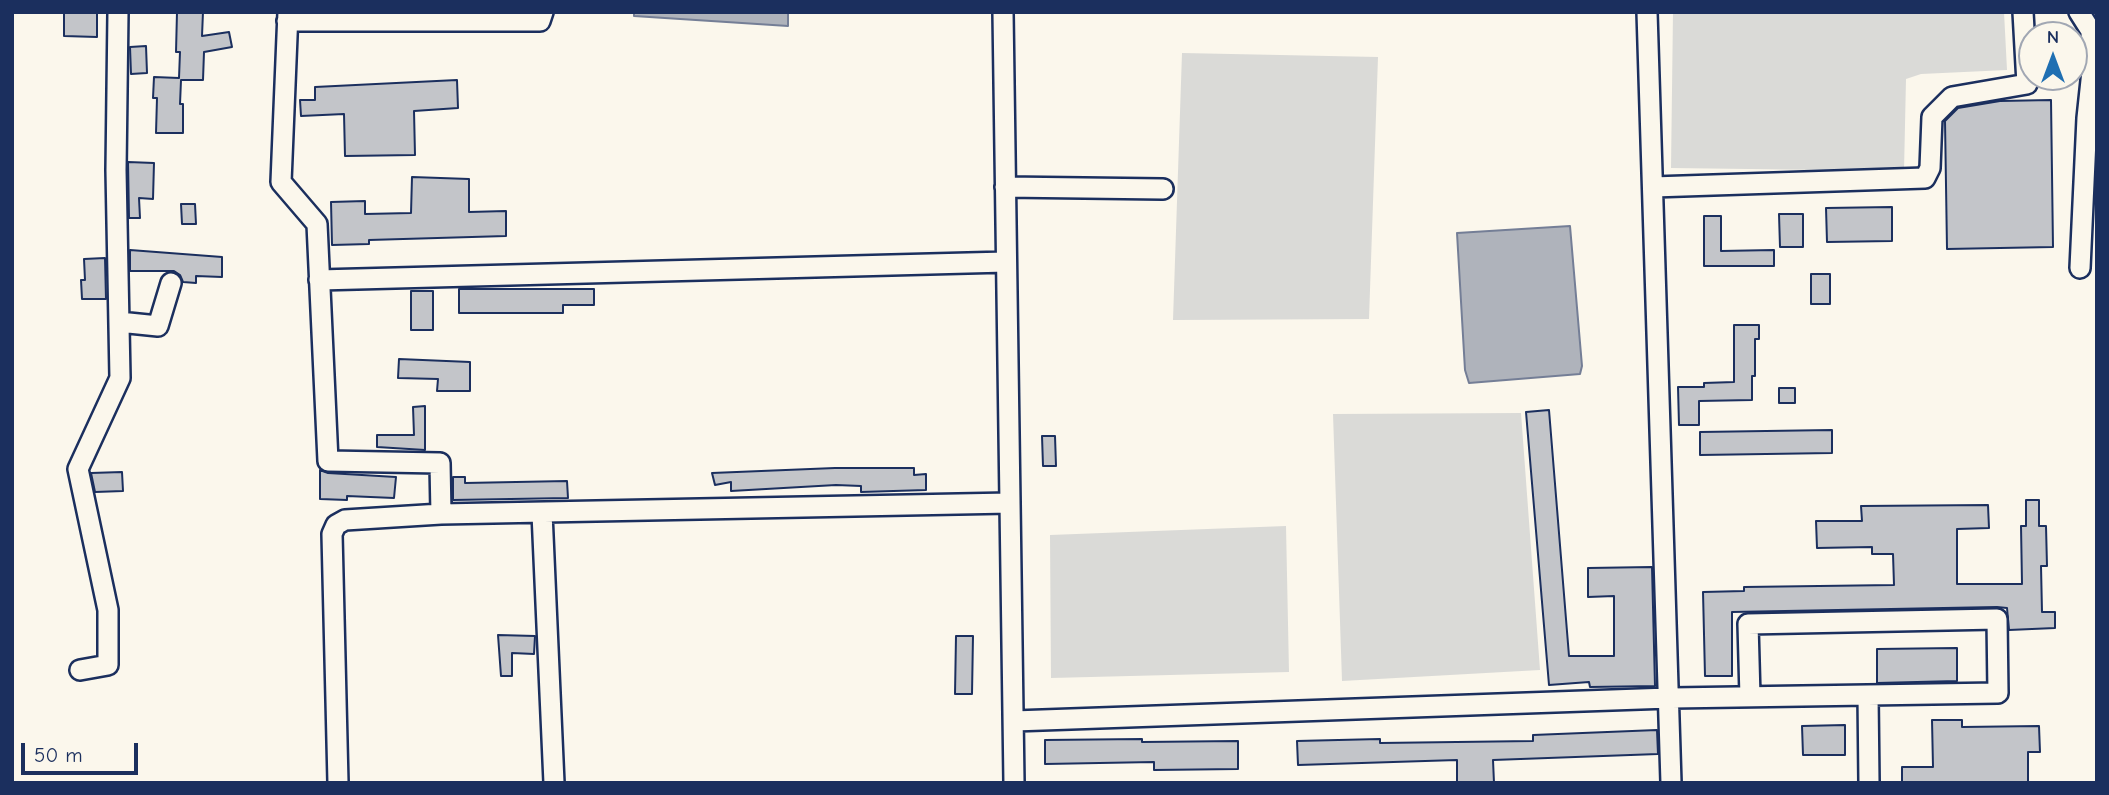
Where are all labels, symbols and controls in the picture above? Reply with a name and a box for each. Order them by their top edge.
north arrow [2018,21,2088,91]
text: N [2047,26,2059,48]
scale bar [24,728,142,772]
text: 50 m [34,743,83,767]

